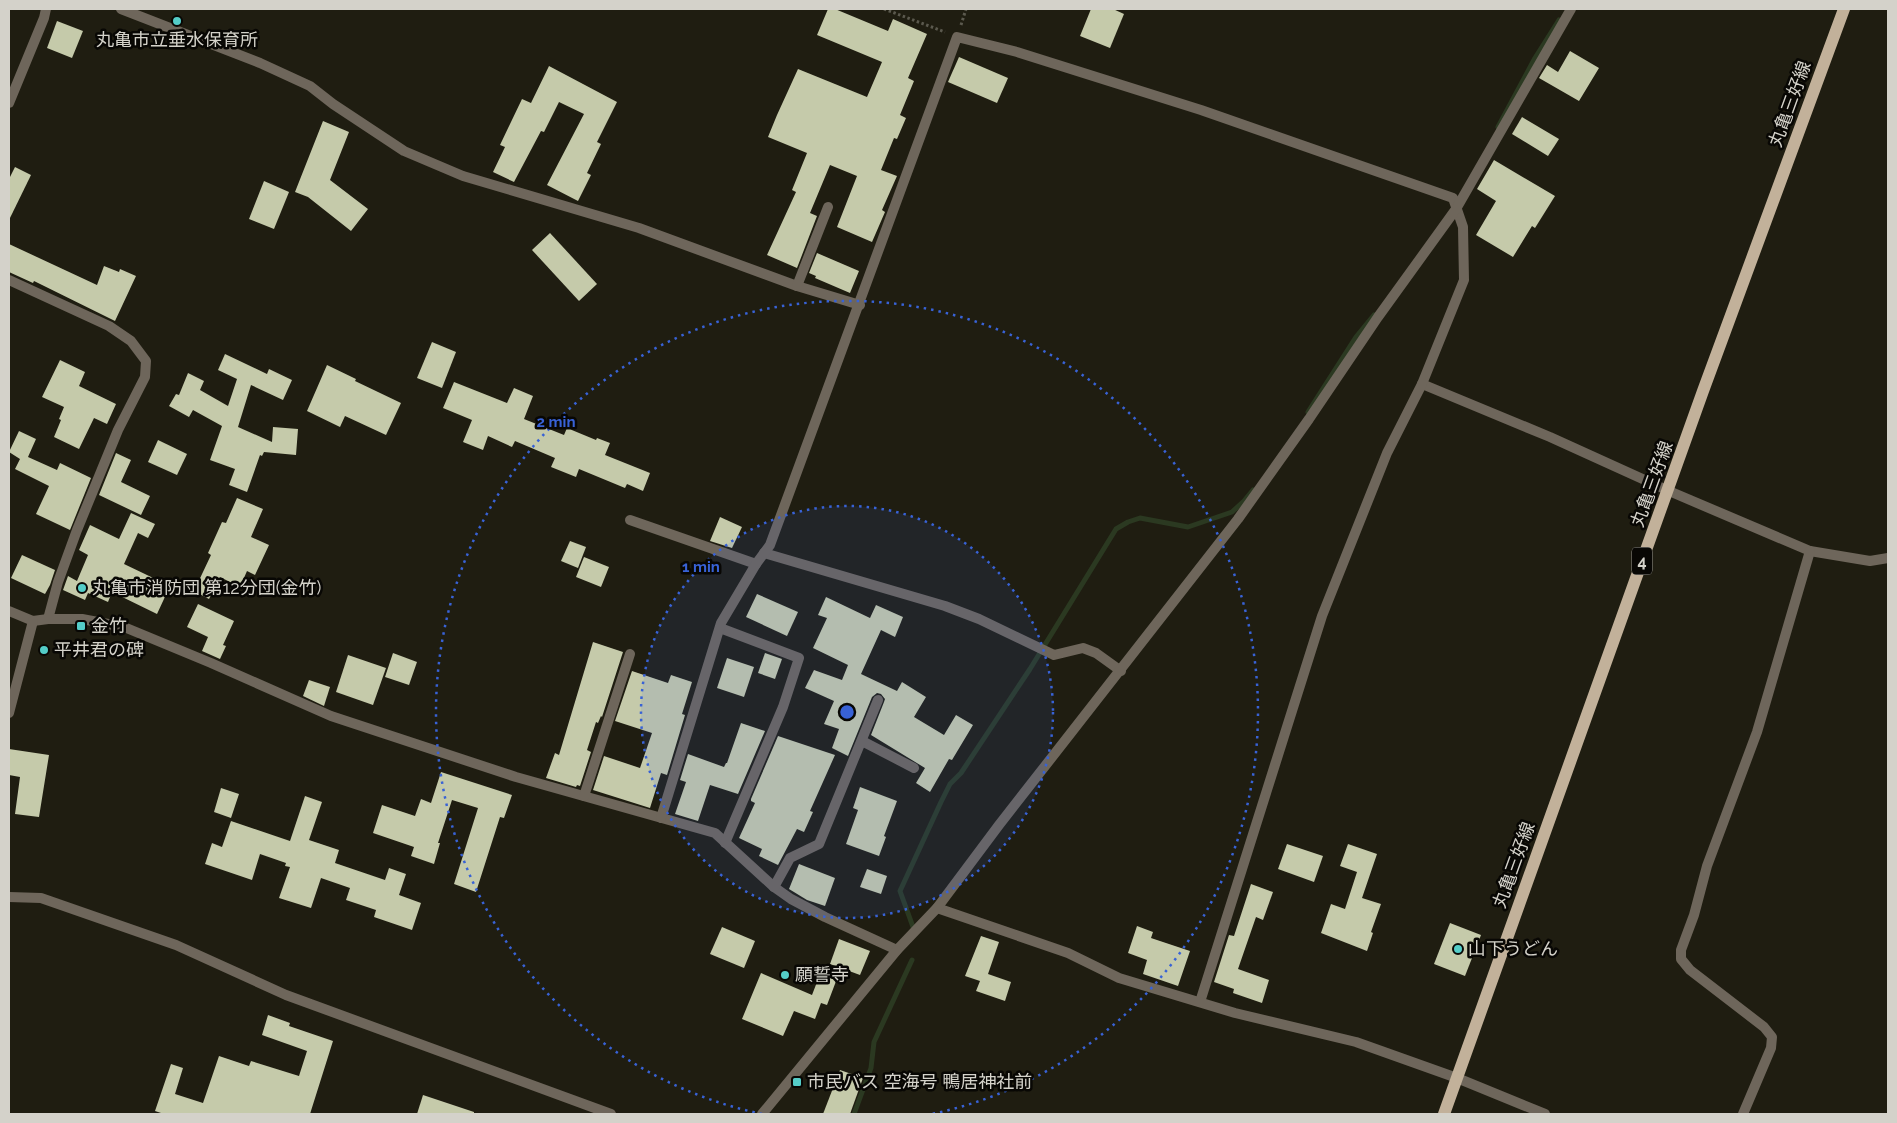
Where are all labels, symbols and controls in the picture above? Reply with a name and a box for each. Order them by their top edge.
marker: 丸亀市立垂水保育所 [171,15,183,27]
place label: 丸亀市立垂水保育所 [96,29,258,50]
street label: 丸亀三好線 [1764,58,1815,150]
text: 2 min [537,413,575,431]
street label: 丸亀三好線 [1626,438,1677,530]
road number: 4 [1632,548,1652,574]
text: 1 min [682,558,720,576]
place label: 丸亀市消防団 第12分団(金竹) [92,577,322,598]
marker: 丸亀市消防団 第12分団(金竹) [76,582,88,594]
place label: 金竹 [91,615,127,636]
marker: 金竹 [75,620,87,632]
place label: 平井君の碑 [54,639,144,660]
marker: 平井君の碑 [38,644,50,656]
centre of rings [838,703,856,721]
street label: 丸亀三好線 [1488,819,1539,911]
place label: 山下うどん [1468,938,1558,959]
marker: 山下うどん [1452,943,1464,955]
place label: 願誓寺 [795,964,849,985]
marker: 願誓寺 [779,969,791,981]
place label: 市民バス 空海号 鴨居神社前 [807,1071,1032,1092]
marker: 市民バス 空海号 鴨居神社前 [791,1076,803,1088]

